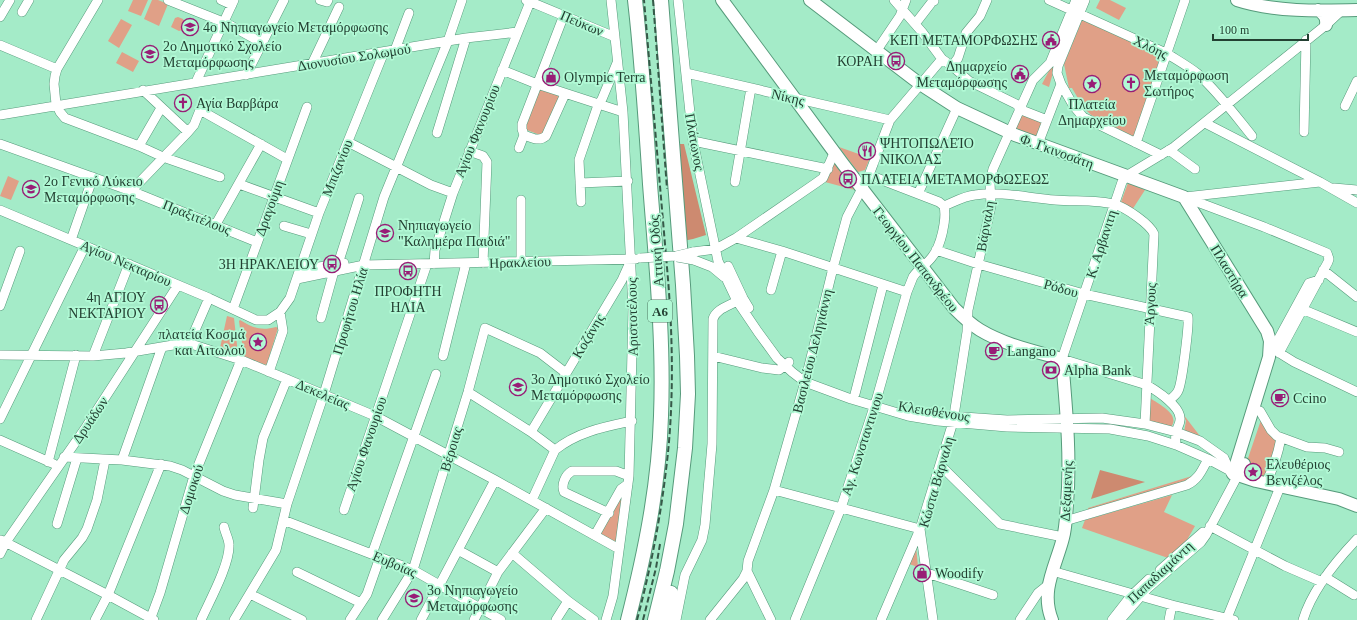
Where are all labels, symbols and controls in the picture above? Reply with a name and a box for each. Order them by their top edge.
street label: Πεύκων [558,8,606,39]
scale bar [1213,16,1308,42]
school or university icon: 4ο Νηπιαγωγείο Μεταμόρφωσης [180,17,200,37]
place label: 4ο Νηπιαγωγείο Μεταμόρφωσης [203,20,389,35]
text: 100 m [1219,23,1250,37]
public building icon: ΚΕΠ ΜΕΤΑΜΟΡΦΩΣΗΣ [1041,30,1061,50]
place label: ΚΕΠ ΜΕΤΑΜΟΡΦΩΣΗΣ [890,33,1038,48]
street label: Χλόης [1131,33,1171,62]
place label: 2ο Δημοτικό Σχολείο Μεταμόρφωσης [163,39,282,70]
street label: Διονυσίου Σολωμού [296,41,412,74]
school or university icon: 2ο Δημοτικό Σχολείο Μεταμόρφωσης [140,44,160,64]
bus stop icon: ΚΟΡΑΗ [886,51,906,71]
place label: ΚΟΡΑΗ [837,54,883,69]
place label: Δημαρχείο Μεταμόρφωσης [917,59,1007,90]
public building icon: Δημαρχείο Μεταμόρφωσης [1010,64,1030,84]
shop icon: Olympic Terra [541,67,561,87]
place label: Μεταμόρφωση Σωτήρος [1144,68,1229,99]
place label: Olympic Terra [564,70,646,85]
church icon: Μεταμόρφωση Σωτήρος [1121,73,1141,93]
place icon: Πλατεία Δημαρχείου [1082,74,1102,94]
street label: Αγίου Φανουρίου [452,82,503,180]
street label: Νίκης [770,86,806,109]
church icon: Αγία Βαρβάρα [173,93,193,113]
place label: Αγία Βαρβάρα [196,96,279,111]
place label: Πλατεία Δημαρχείου [1058,97,1126,128]
street label: Πλάτωνος [682,112,707,172]
street label: Φ. Γκινοσάτη [1018,131,1096,172]
place label: ΨΗΤΟΠΩΛΕΊΟ ΝΙΚΟΛΑΣ [880,136,974,167]
street label: Μπιζανίου [319,138,356,199]
restaurant icon: ΨΗΤΟΠΩΛΕΊΟ ΝΙΚΟΛΑΣ [857,141,877,161]
bus stop icon: ΠΛΑΤΕΙΑ ΜΕΤΑΜΟΡΦΩΣΕΩΣ [838,169,858,189]
place label: ΠΛΑΤΕΙΑ ΜΕΤΑΜΟΡΦΩΣΕΩΣ [861,172,1049,187]
place label: 2ο Γενικό Λύκειο Μεταμόρφωσης [44,174,143,205]
street label: Δραγούμη [252,178,286,238]
school or university icon: 2ο Γενικό Λύκειο Μεταμόρφωσης [21,179,41,199]
street label: Πραξιτέλους [161,197,234,238]
street label: Βάρναλη [974,200,997,253]
street label: Γεωργίου Παπανδρέου [870,204,961,315]
street label: Κ. Αρβανιτη [1083,208,1120,280]
street label: Αττική Οδός [646,214,667,288]
place label: Νηπιαγωγείο "Καλημέρα Παιδιά" [398,218,510,249]
school or university icon: Νηπιαγωγείο "Καλημέρα Παιδιά" [375,223,395,243]
street label: Αγίου Νεκταρίου [78,238,174,289]
street label: Πλαστήρα [1208,242,1252,301]
bus stop icon: 3Η ΗΡΑΚΛΕΙΟΥ [322,254,342,274]
street label: Ηρακλείου [489,254,551,271]
place label: 3Η ΗΡΑΚΛΕΙΟΥ [219,257,319,272]
bus stop icon: ΠΡΟΦΗΤΗ ΗΛΙΑ [398,261,418,281]
street label: Προφήτου Ηλία [330,265,371,357]
street label: Ρόδου [1042,276,1080,301]
street label: Αριστοτέλους [624,277,641,357]
street label: Άργους [1142,282,1159,326]
place label: ΠΡΟΦΗΤΗ ΗΛΙΑ [374,284,442,315]
street label: Βασιλείου Δεληγιάννη [790,288,835,415]
place label: 4η ΑΓΙΟΥ ΝΕΚΤΑΡΙΟΥ [68,290,146,321]
bus stop icon: 4η ΑΓΙΟΥ ΝΕΚΤΑΡΙΟΥ [149,295,169,315]
road number: Α6 [648,300,672,322]
street label: Κοζάνης [569,311,608,361]
place label: πλατεία Κοσμά και Αιτωλού [158,327,246,358]
place icon: πλατεία Κοσμά και Αιτωλού [248,332,268,352]
cafe icon: Langano [984,341,1004,361]
place label: Langano [1007,344,1056,359]
bank icon: Alpha Bank [1041,360,1061,380]
place label: Alpha Bank [1064,363,1131,378]
place label: 3ο Δημοτικό Σχολείο Μεταμόρφωσης [531,372,650,403]
street label: Δεκελείας [294,376,352,413]
school or university icon: 3ο Δημοτικό Σχολείο Μεταμόρφωσης [508,377,528,397]
cafe icon: Ccino [1270,388,1290,408]
street label: Αγ. Κωνσταντινιου [839,391,886,498]
place label: Ccino [1293,391,1326,406]
street label: Δρυάδων [70,394,111,446]
street label: Αγίου Φανουρίου [343,395,390,493]
street label: Κλεισθένους [897,398,971,425]
street label: Βέροιας [438,425,465,473]
street label: Κώστα Βάρναλη [916,435,957,529]
place label: Ελευθέριος Βενιζέλος [1266,457,1330,488]
street label: Δεξαμενής [1057,460,1076,522]
street label: Δομοκού [176,462,207,516]
place icon: Ελευθέριος Βενιζέλος [1243,462,1263,482]
street label: Παπαδιαμάντη [1125,538,1196,606]
street label: Ευβοίας [371,549,419,581]
shop icon: Woodify [912,563,932,583]
place label: Woodify [935,566,984,581]
place label: 3ο Νηπιαγωγείο Μεταμόρφωσης [427,583,518,614]
school or university icon: 3ο Νηπιαγωγείο Μεταμόρφωσης [404,588,424,608]

